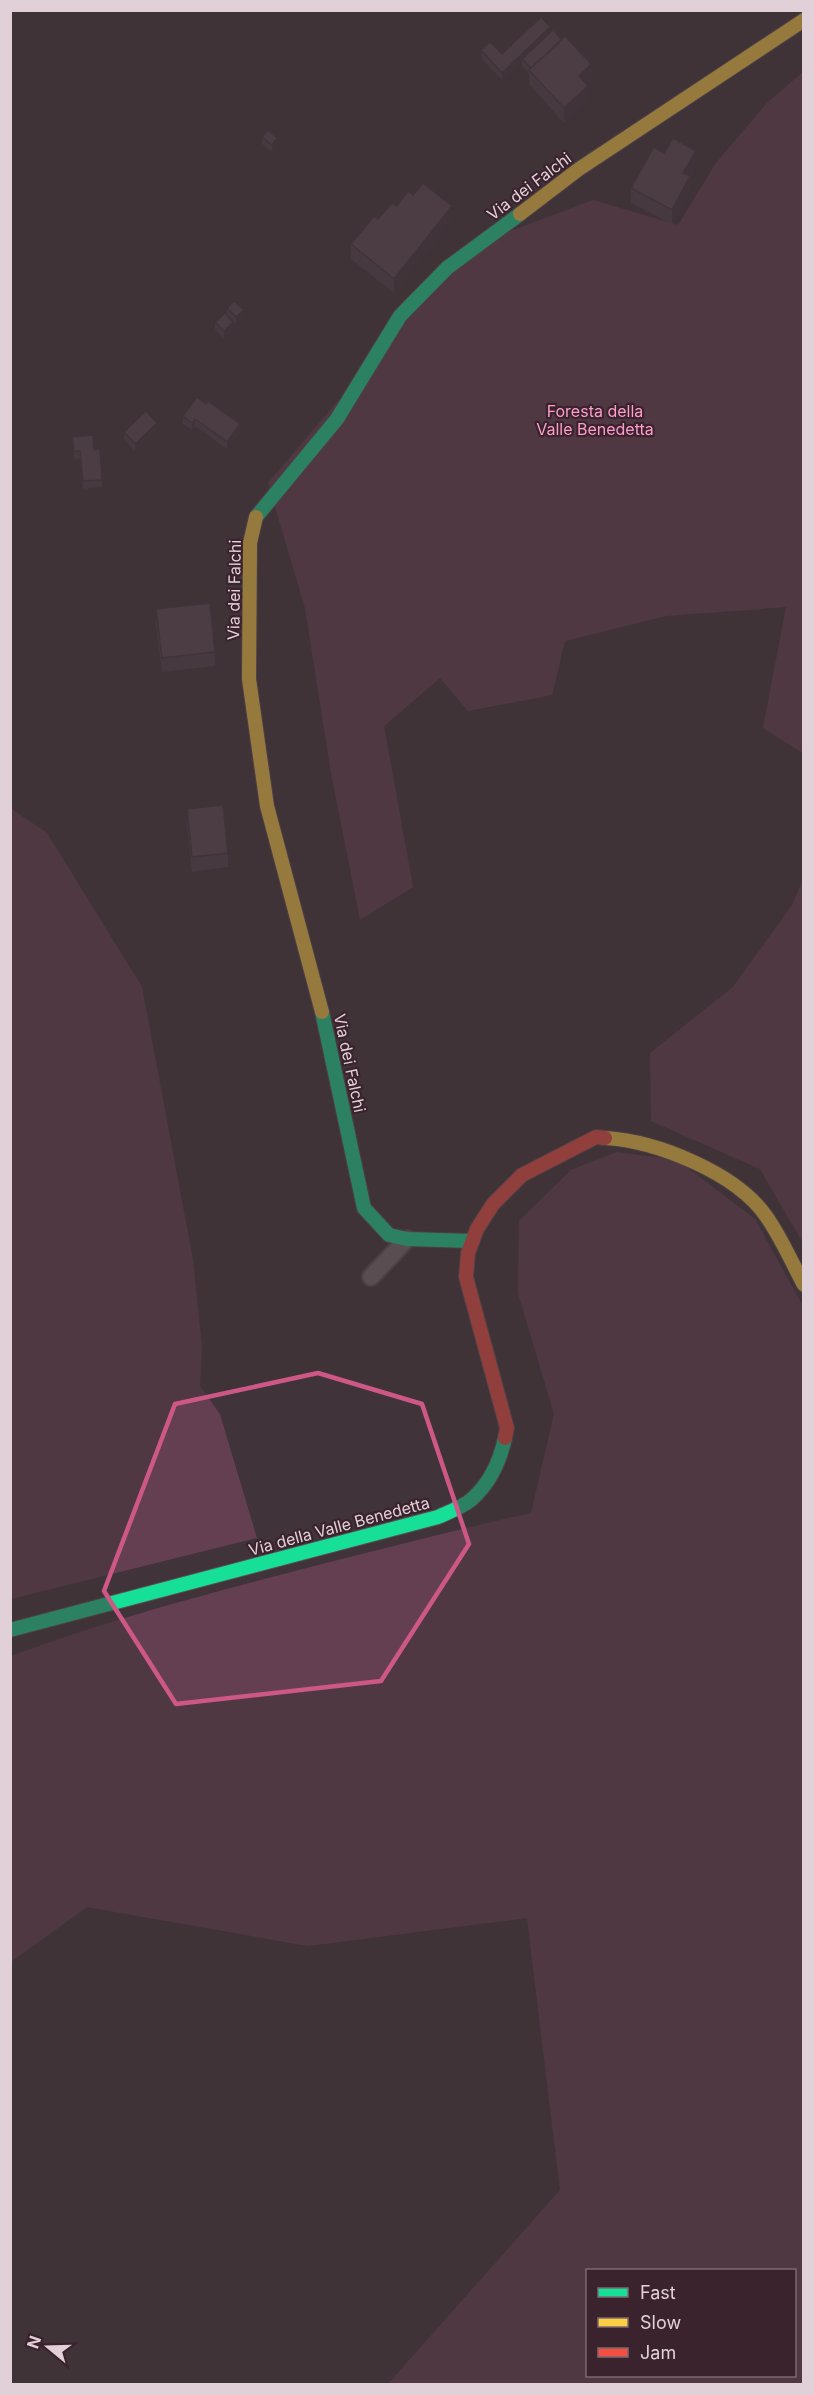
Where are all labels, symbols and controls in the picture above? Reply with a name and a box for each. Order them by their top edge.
street label: Via dei Falchi [483,148,575,224]
park label: Foresta della Valle Benedetta [536,401,654,439]
street label: Via dei Falchi [223,540,245,640]
street label: Via dei Falchi [330,1012,370,1114]
street label: Via della Valle Benedetta [246,1492,432,1560]
legend [586,2269,796,2377]
text: Fast [640,2282,676,2303]
text: Slow [640,2312,681,2333]
north arrow [18,2317,78,2377]
text: N [22,2333,45,2351]
text: Jam [640,2342,676,2363]

